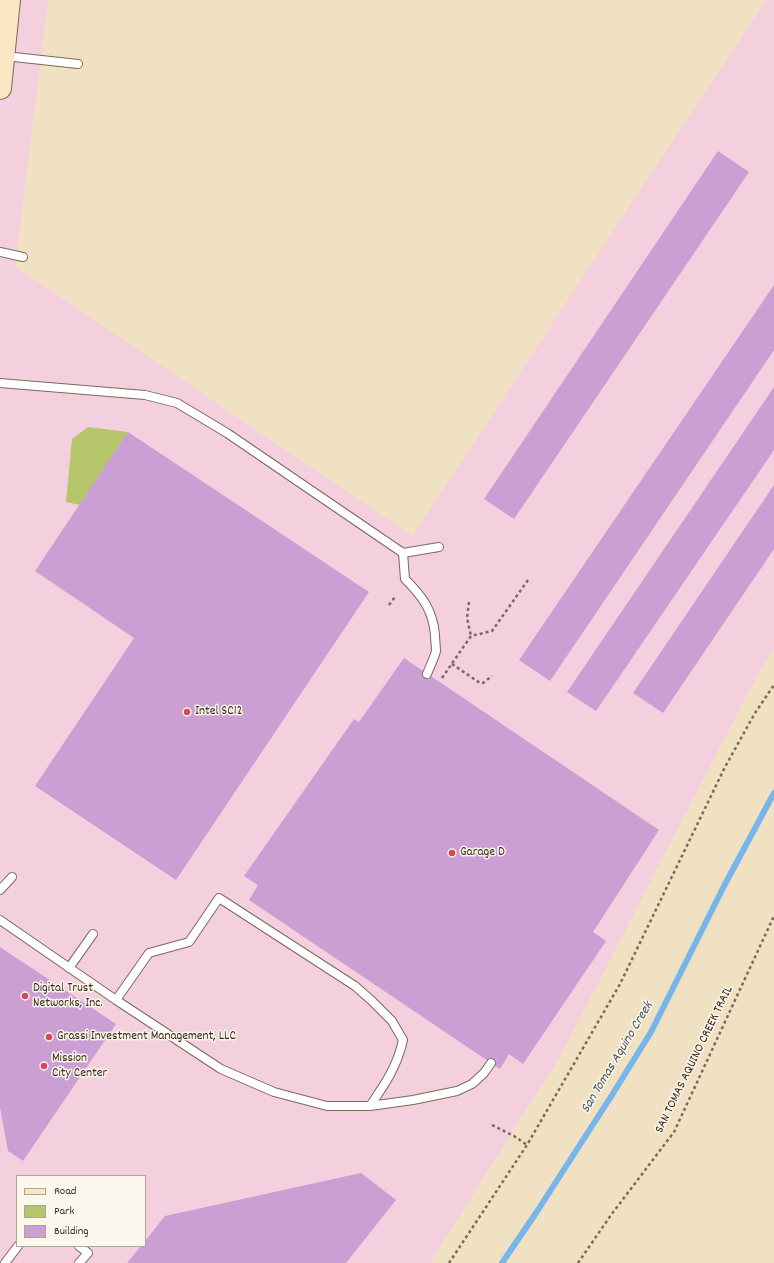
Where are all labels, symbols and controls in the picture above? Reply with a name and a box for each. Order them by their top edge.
place label: Intel SC12 [195,704,242,720]
marker: Intel SC12 [182,707,192,717]
place label: Garage D [460,845,505,861]
marker: Garage D [447,848,457,858]
place label: Digital Trust Networks, Inc. [33,981,103,1012]
street label: SAN TOMAS AQUINO CREEK TRAIL [653,984,737,1136]
marker: Digital Trust Networks, Inc. [20,991,30,1001]
water label: San Tomas Aquino Creek [578,999,658,1117]
place label: Grassi Investment Management, LLC [57,1029,236,1045]
marker: Grassi Investment Management, LLC [44,1032,54,1042]
place label: Mission City Center [52,1051,107,1082]
marker: Mission City Center [39,1061,49,1071]
legend [16,1175,146,1247]
text: Road [54,1183,76,1200]
text: Park [54,1203,74,1220]
text: Building [54,1223,89,1240]

